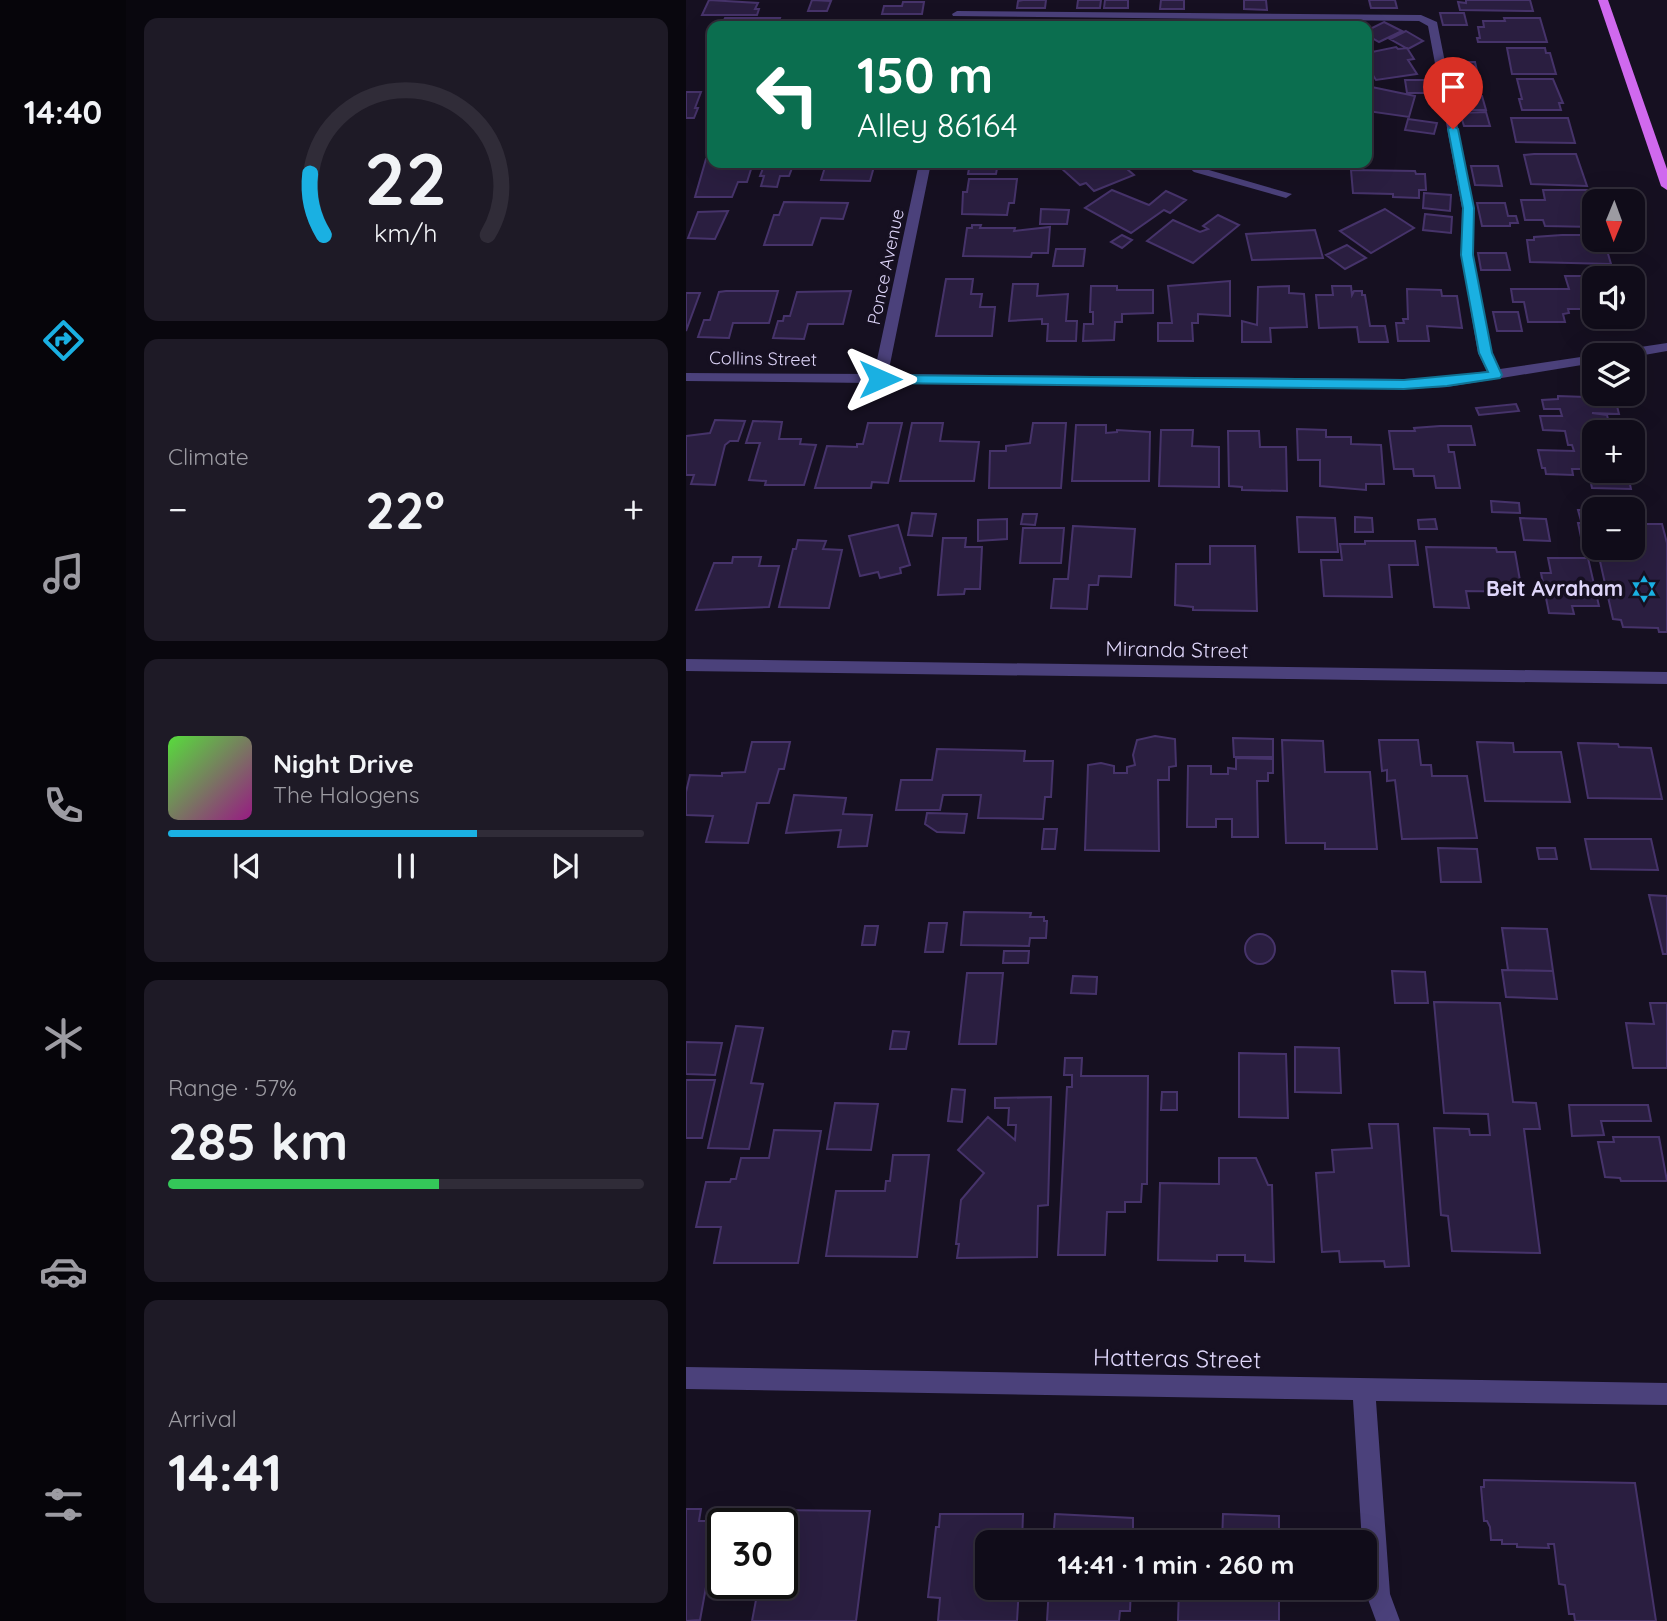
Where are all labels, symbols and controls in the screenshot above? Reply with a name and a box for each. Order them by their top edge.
text: 150 m [857,44,993,105]
icon: left [742,49,833,140]
pin [1423,57,1483,129]
icon: arrive [1434,68,1472,106]
text: 14:40 [24,92,102,132]
text: Alley 86164 [857,105,1018,145]
text: 22 [365,133,447,224]
north arrow [1582,189,1645,252]
map controls [1582,189,1645,560]
street label: Ponce Avenue [862,207,909,327]
text: km/h [374,217,438,248]
button: sound [1582,266,1645,329]
icon: directions [39,316,88,365]
position arrow [843,342,917,416]
button: layers [1582,343,1645,406]
street label: Collins Street [709,346,817,371]
button: + [1582,420,1645,483]
text: Climate [168,442,249,471]
text: 22° [365,477,445,542]
text: − [168,485,188,533]
text: + [623,485,644,533]
button: − [1582,497,1645,560]
icon: music [39,549,88,598]
synagogue icon: Beit Avraham [1629,574,1659,604]
place label: Beit Avraham [1486,575,1623,601]
street label: Miranda Street [1105,635,1249,663]
text: Night Drive [273,747,414,780]
text: The Halogens [273,780,420,809]
icon: phone [39,781,88,830]
icon: previous [228,847,266,885]
icon: pause [387,847,425,885]
icon: next [546,847,584,885]
icon: climate [39,1014,88,1063]
text: Range · 57% [168,1073,297,1102]
text: 285 km [168,1108,348,1173]
icon: car [39,1247,88,1296]
street label: Hatteras Street [1093,1342,1261,1374]
text: Arrival [168,1404,237,1433]
text: 14:41 [168,1439,282,1504]
icon: filters [39,1480,88,1529]
speed limit sign: 30 [707,1508,798,1599]
text: 14:41 · 1 min · 260 m [1057,1548,1295,1581]

